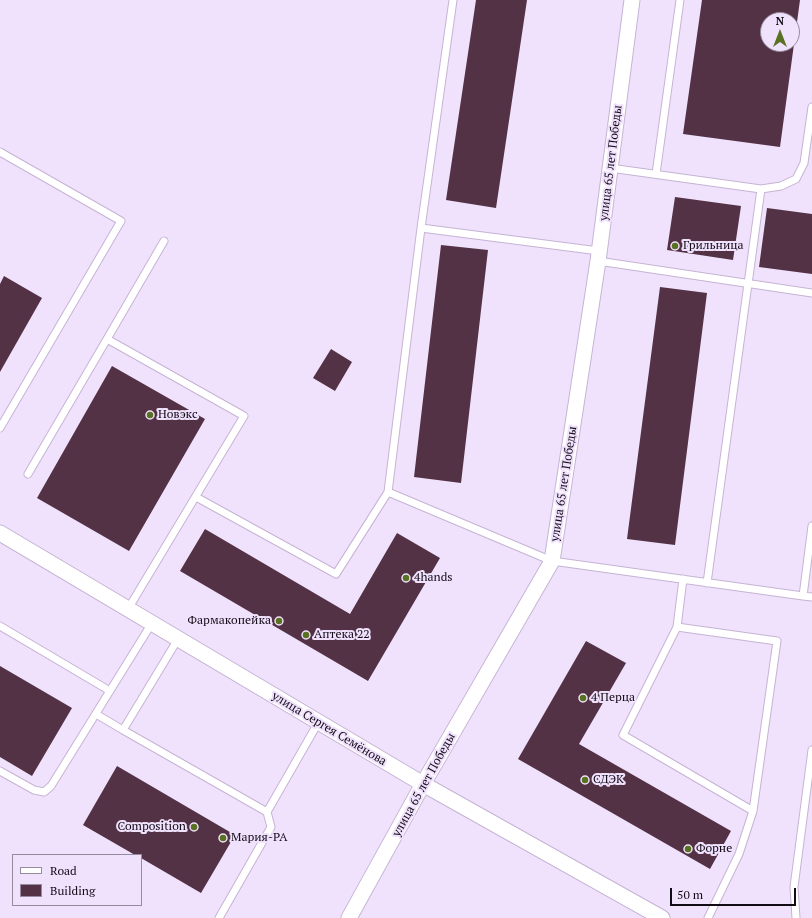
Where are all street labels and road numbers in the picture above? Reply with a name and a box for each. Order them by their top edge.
street label: улица 65 лет Победы [597,104,625,222]
street label: улица 65 лет Победы [548,425,580,543]
street label: улица Сергея Семёнова [269,689,389,769]
street label: улица 65 лет Победы [389,731,459,839]

